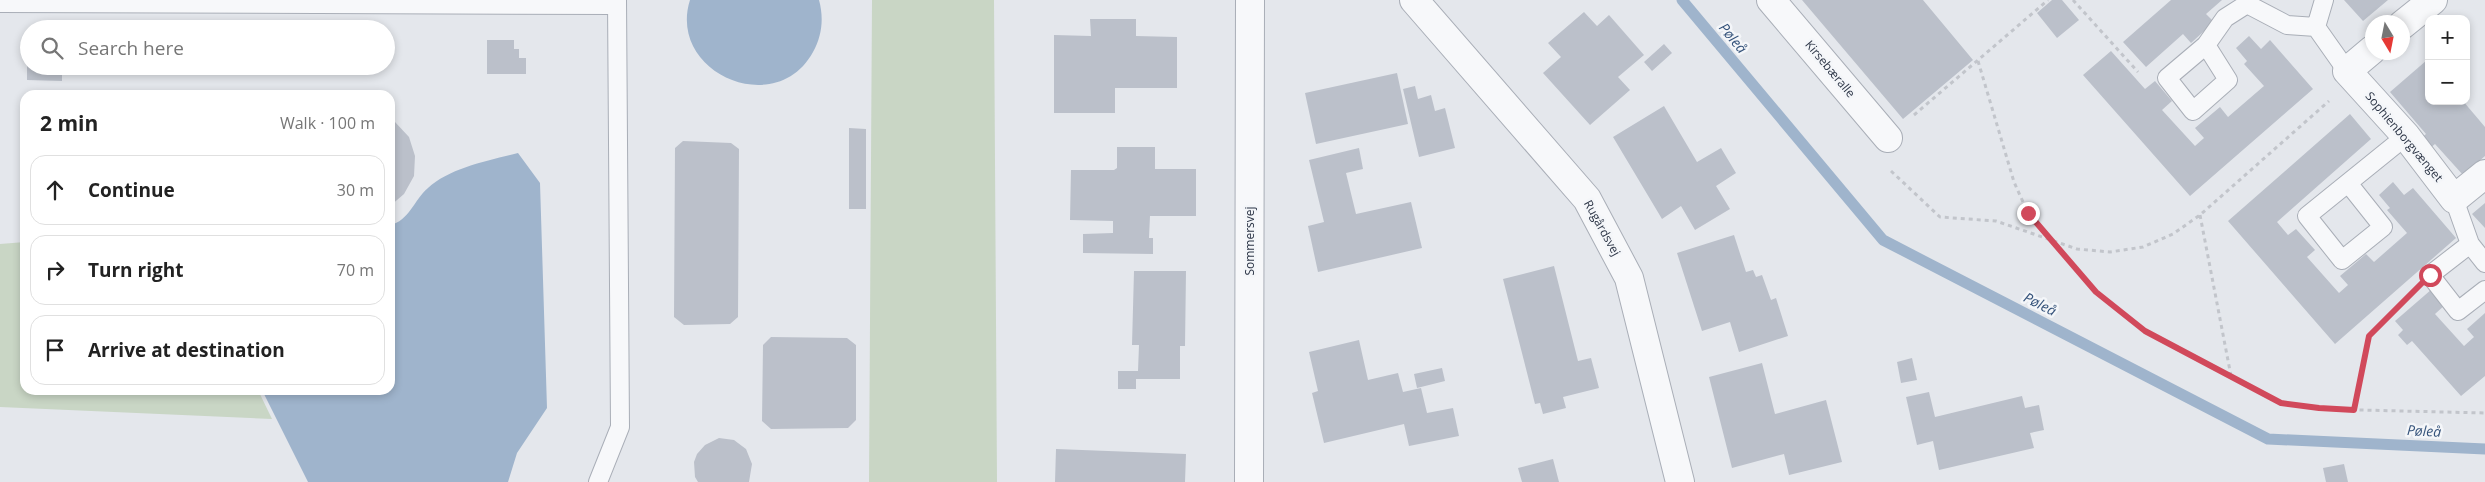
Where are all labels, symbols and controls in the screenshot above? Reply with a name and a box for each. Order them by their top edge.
north arrow [2365,15,2410,60]
map controls [2425,15,2470,105]
button: + [2425,15,2470,60]
water label: Pøleå [1715,18,1752,57]
search box [20,20,395,75]
icon: search [38,34,66,62]
text: Search here [78,35,184,61]
street label: Kirsebæralle [1801,36,1859,101]
button: − [2425,60,2470,105]
street label: Sophienborgvænget [2362,88,2447,185]
text: 2 min [40,109,98,137]
text: Walk · 100 m [280,112,375,134]
icon: ahead [41,176,69,204]
text: Continue [88,177,175,203]
text: 30 m [337,179,374,201]
street label: Rugårdsvej [1580,197,1625,259]
route end [2017,202,2040,225]
street label: Sommersvej [1241,206,1258,276]
icon: right [41,256,69,284]
text: Turn right [88,257,183,283]
text: 70 m [337,259,374,281]
route start [2419,264,2442,287]
water label: Pøleå [2021,287,2060,320]
icon: arrive [41,336,69,364]
text: Arrive at destination [88,337,285,363]
water label: Pøleå [2406,420,2442,441]

